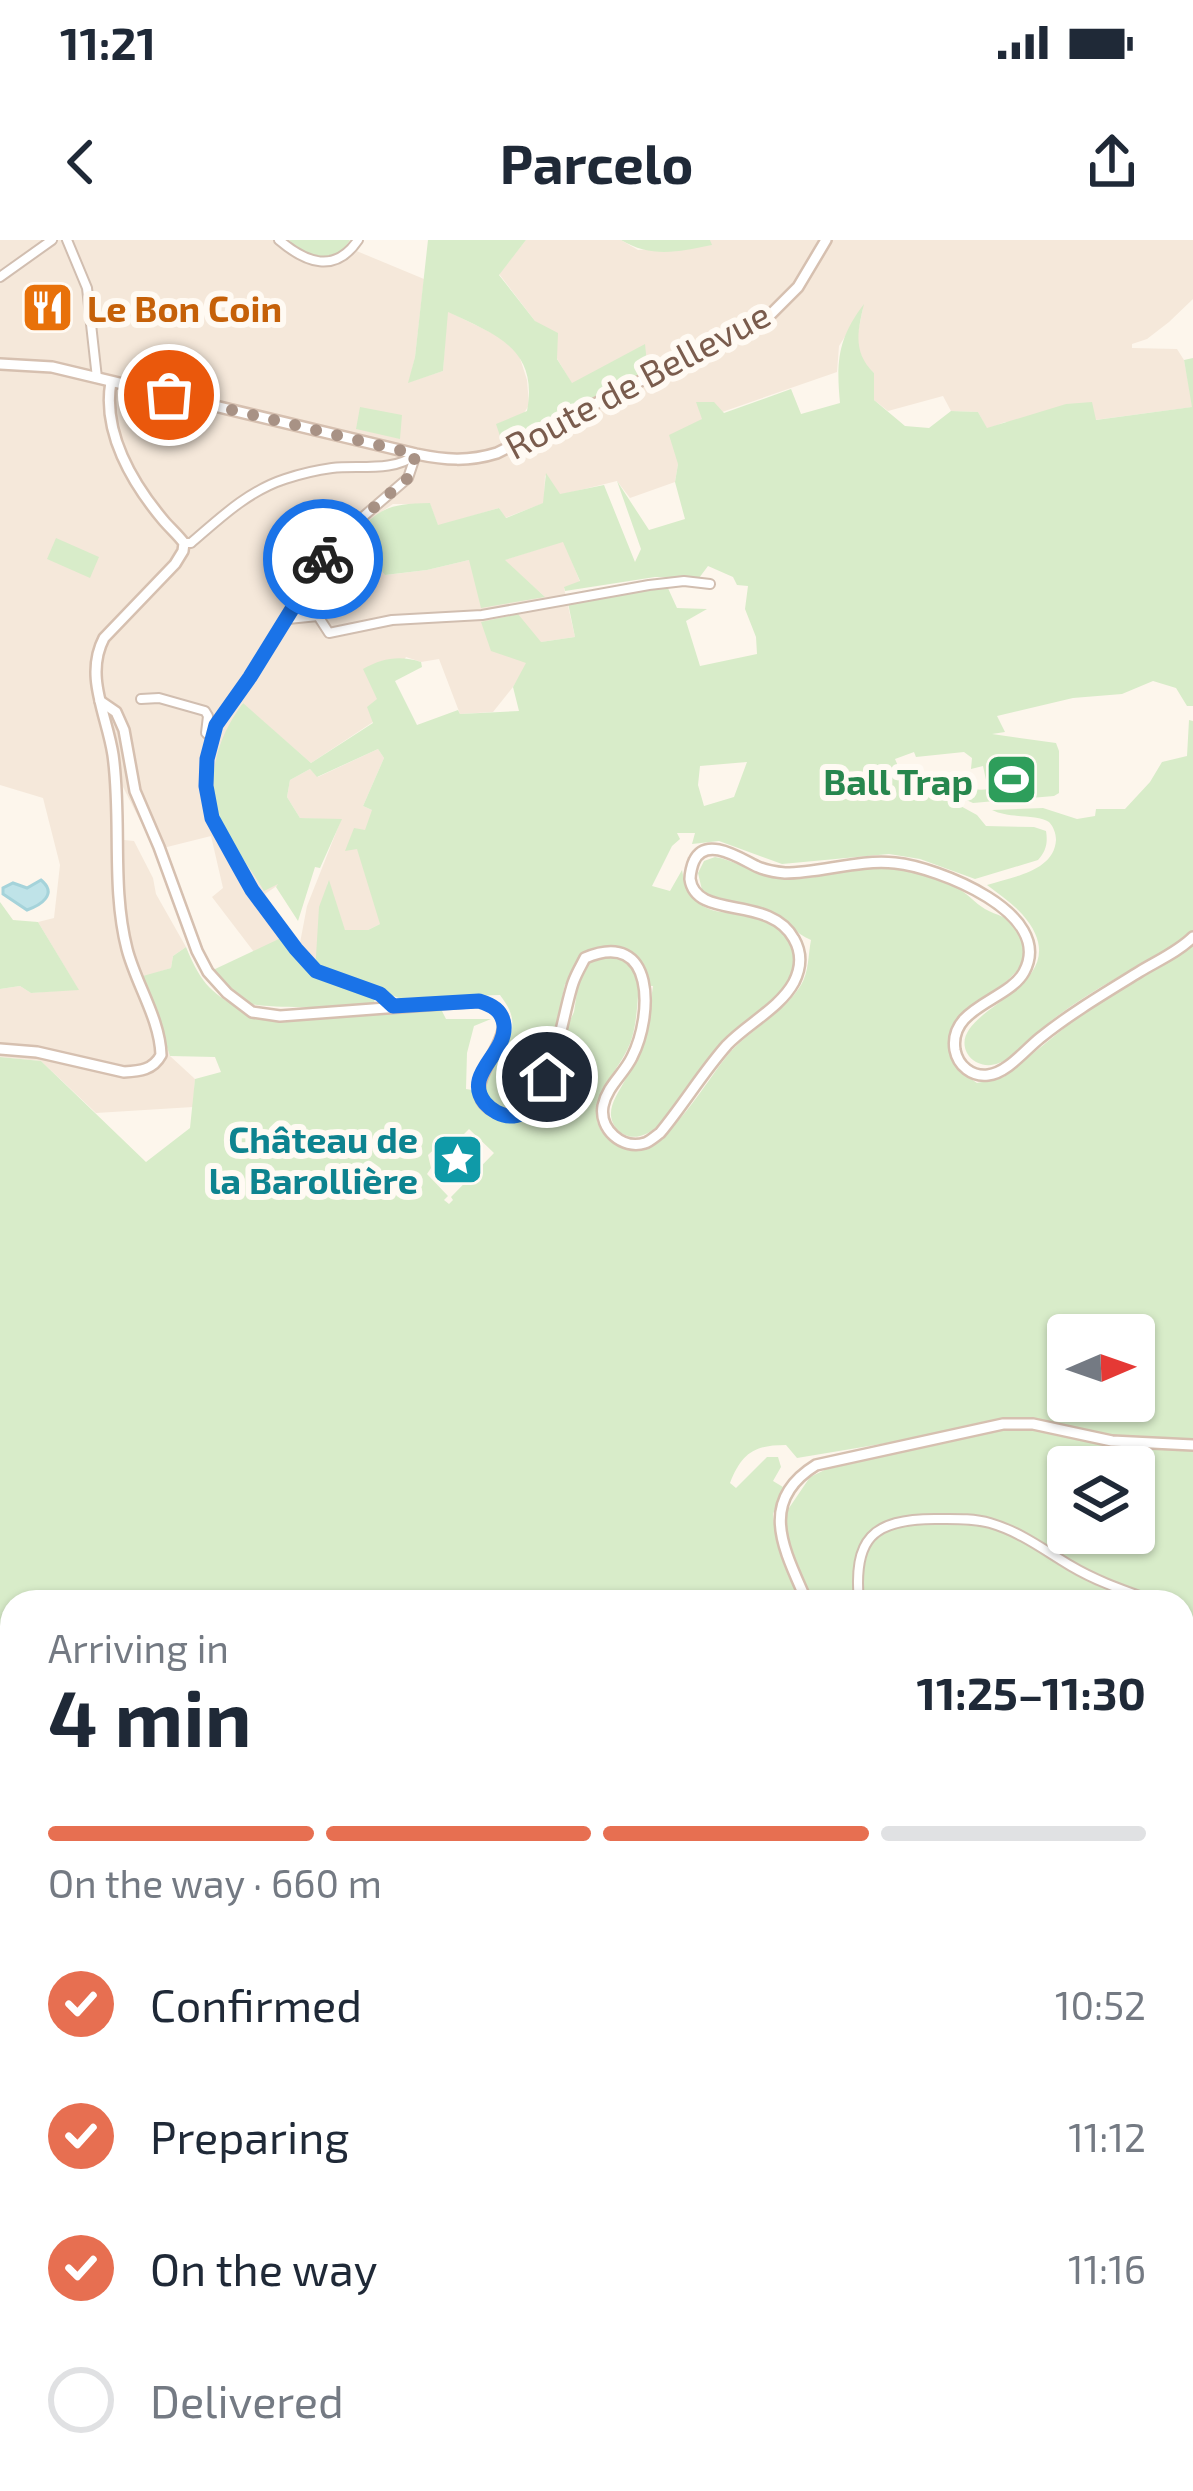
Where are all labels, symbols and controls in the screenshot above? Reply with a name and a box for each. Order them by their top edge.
text: 11:21 [60,15,156,69]
icon: back [48,129,114,195]
icon: share [1079,129,1145,195]
text: Parcelo [500,130,693,195]
restaurant icon: Le Bon Coin [20,279,76,335]
place label: Le Bon Coin [87,286,282,329]
street label: Route de Bellevue [497,291,777,467]
pin [118,344,220,446]
icon: bag [136,362,202,428]
courier [263,499,383,619]
icon: bike [290,526,356,592]
sports icon: Ball Trap [984,752,1040,808]
place label: Ball Trap [823,759,973,802]
pin [496,1026,598,1128]
icon: home [514,1044,580,1110]
place label: Château de la Barollière [209,1117,418,1201]
place icon: Château de la Barollière [429,1131,485,1187]
north arrow [1047,1314,1155,1422]
map controls [1047,1314,1155,1554]
button: layers [1047,1446,1155,1554]
text: Arriving in [48,1624,229,1671]
text: 11:25–11:30 [916,1665,1146,1719]
text: 4 min [48,1669,252,1763]
text: On the way · 660 m [48,1859,382,1906]
icon: check [48,1971,114,2037]
text: Confirmed [150,1977,362,2031]
text: 10:52 [1055,1981,1146,2028]
icon: check [48,2103,114,2169]
text: Preparing [150,2109,349,2163]
text: 11:12 [1068,2113,1146,2160]
icon: check [48,2235,114,2301]
text: On the way [150,2241,377,2295]
text: 11:16 [1068,2245,1146,2292]
text: Delivered [150,2373,344,2427]

